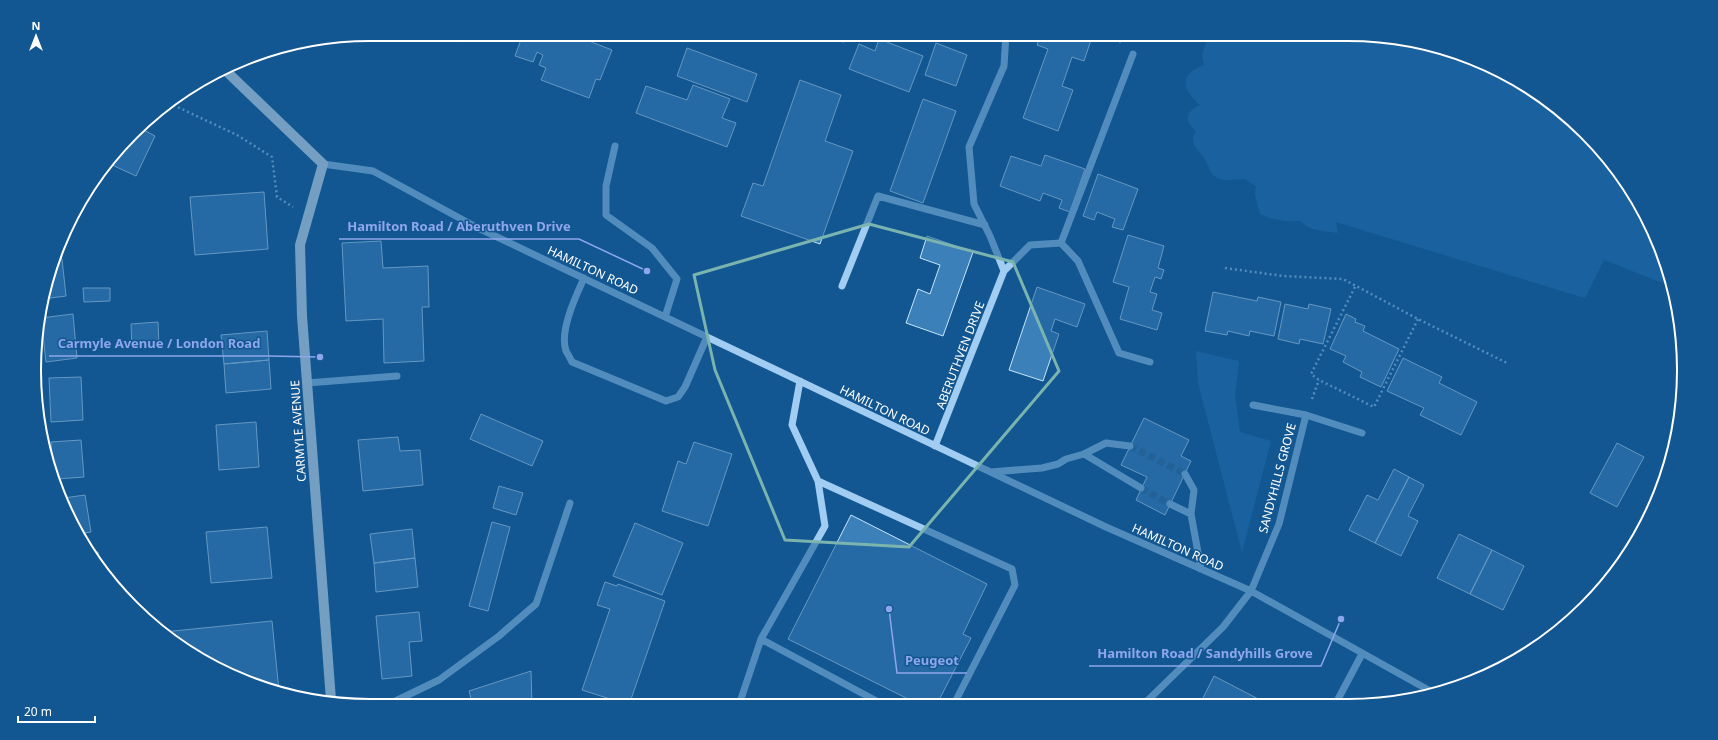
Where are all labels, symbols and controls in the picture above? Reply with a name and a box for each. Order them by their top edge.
north arrow [16,16,56,56]
text: N [32,18,40,33]
callout: Hamilton Road / Aberuthven Drive [339,214,579,239]
text: Hamilton Road / Aberuthven Drive [347,217,571,235]
street label: HAMILTON ROAD [545,241,641,299]
street label: ABERUTHVEN DRIVE [932,299,988,411]
callout: Carmyle Avenue / London Road [49,331,268,356]
text: Carmyle Avenue / London Road [58,334,260,352]
street label: CARMYLE AVENUE [286,379,310,483]
street label: HAMILTON ROAD [837,381,933,439]
street label: SANDYHILLS GROVE [1254,421,1300,535]
street label: HAMILTON ROAD [1129,519,1227,575]
callout: Hamilton Road / Sandyhills Grove [1089,641,1321,666]
text: Hamilton Road / Sandyhills Grove [1097,644,1313,662]
callout: Peugeot [897,648,967,673]
text: Peugeot [905,651,959,669]
scale bar [18,698,95,724]
text: 20 m [24,703,52,720]

